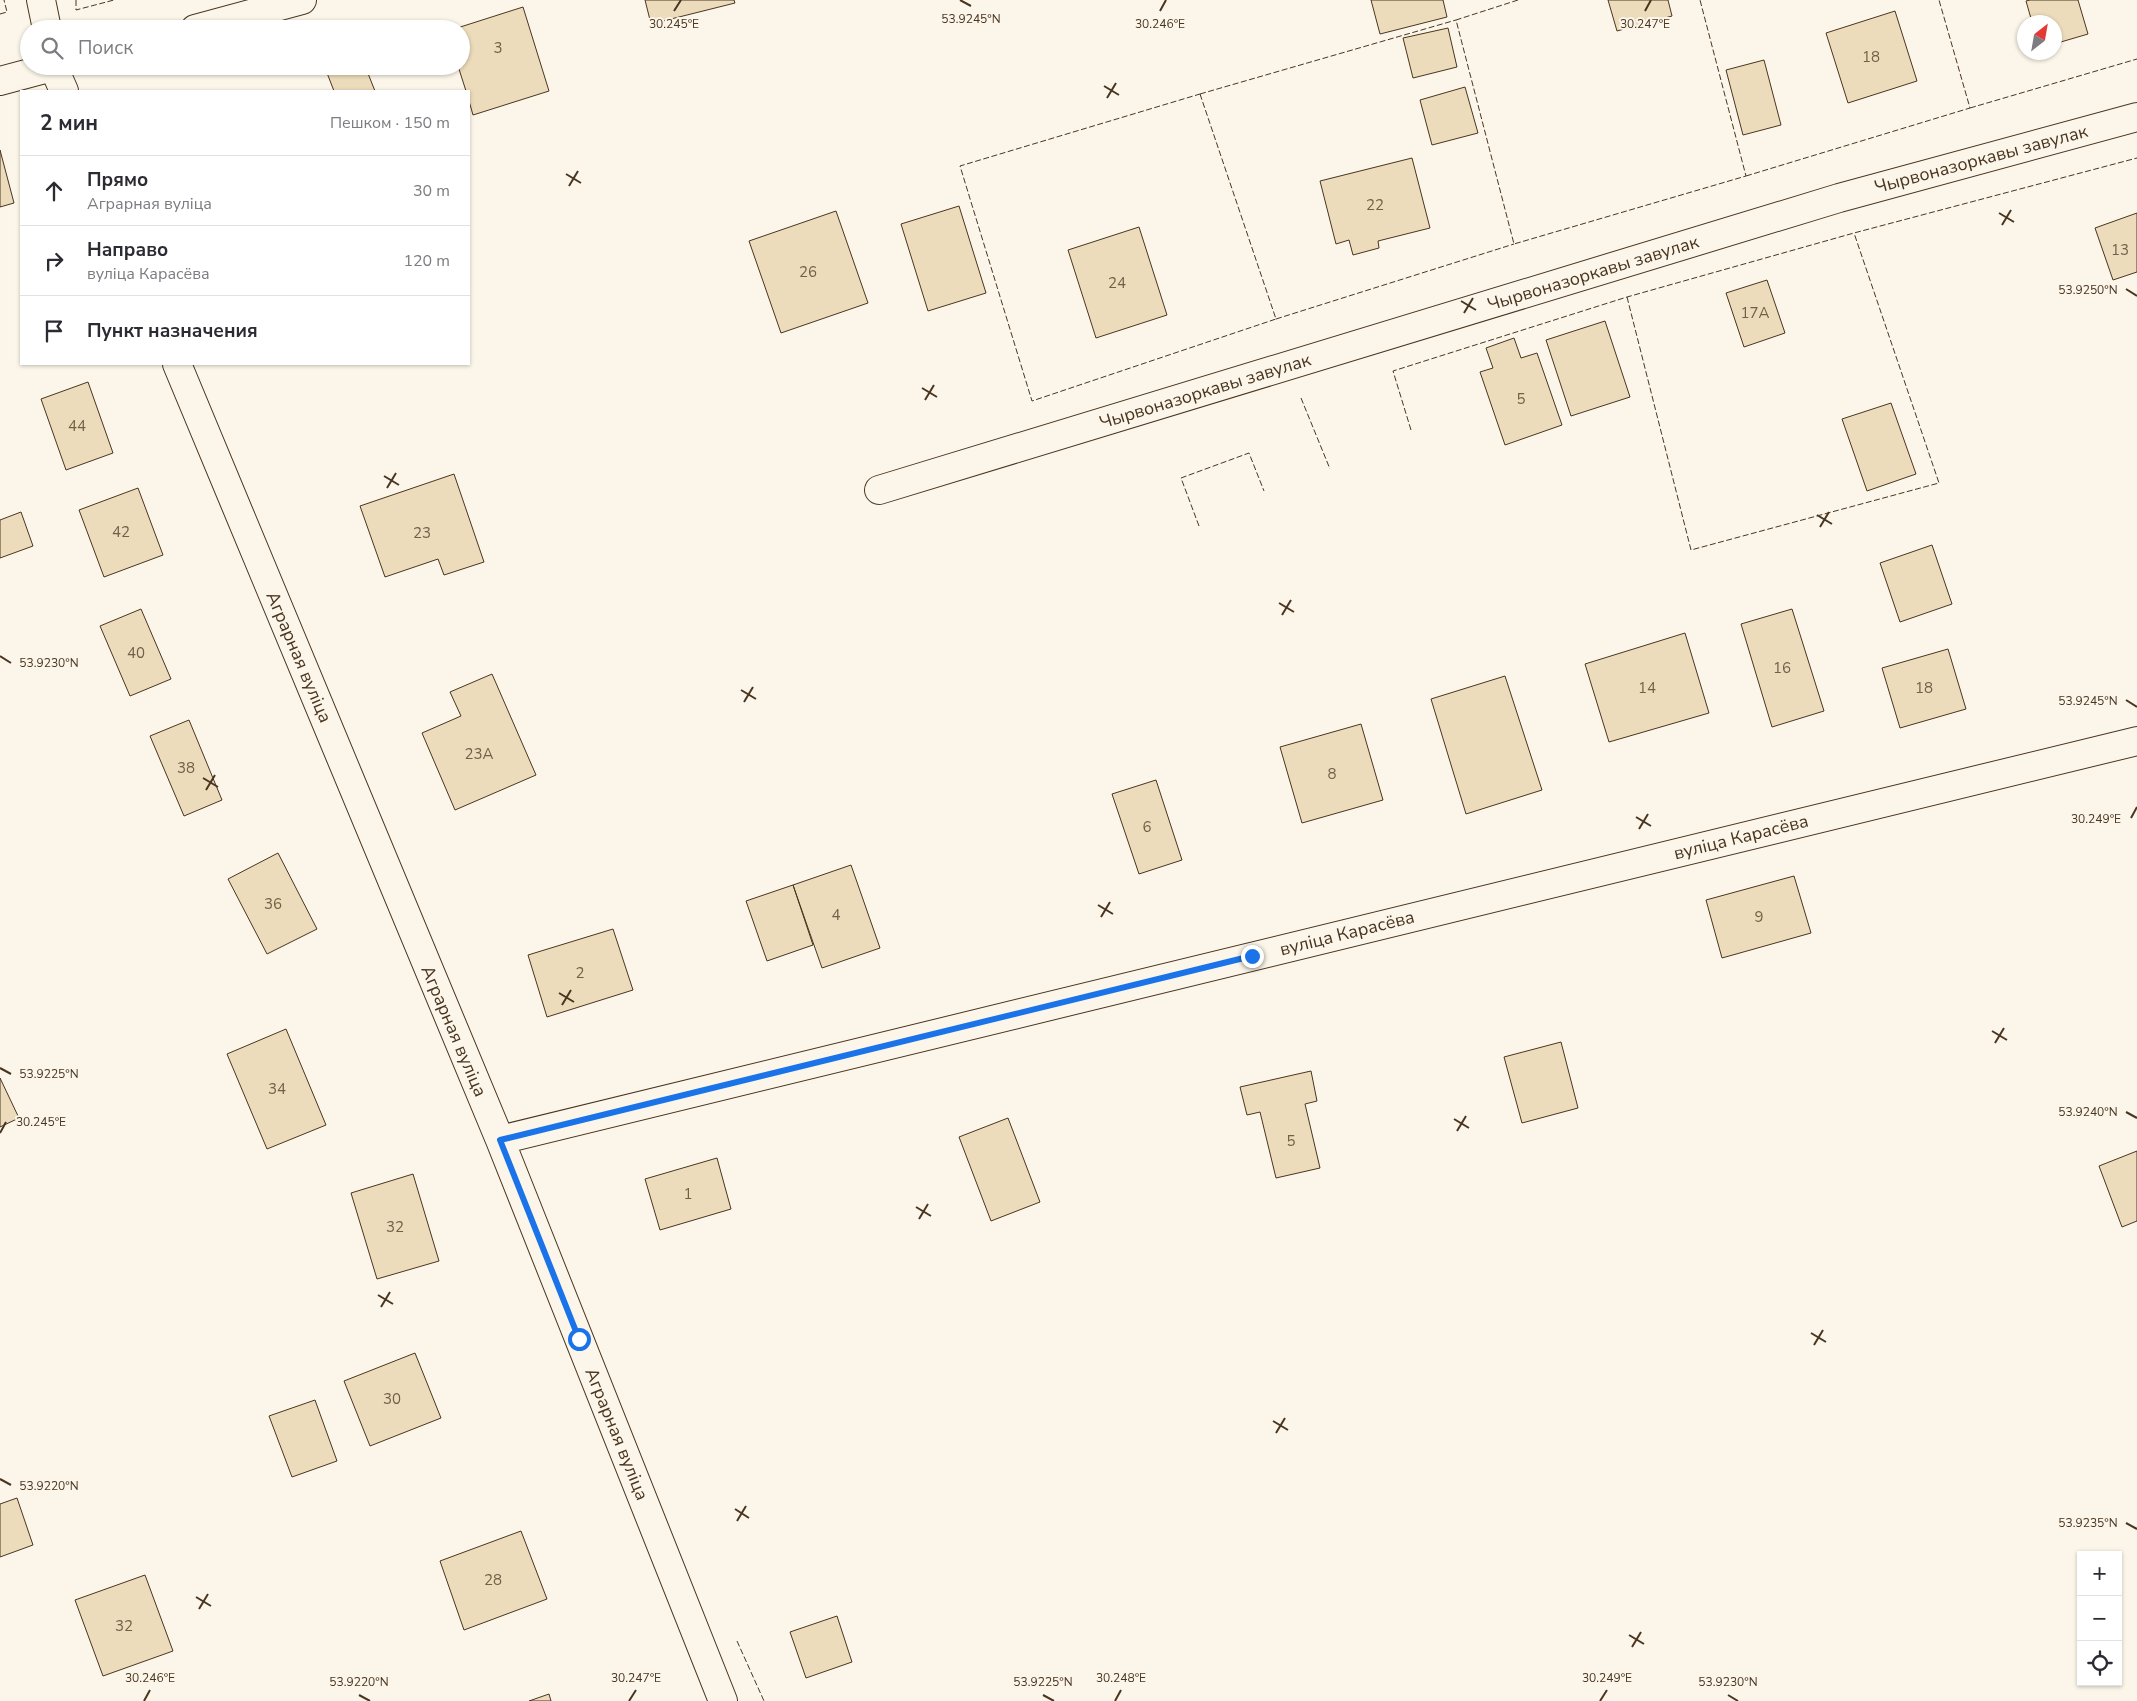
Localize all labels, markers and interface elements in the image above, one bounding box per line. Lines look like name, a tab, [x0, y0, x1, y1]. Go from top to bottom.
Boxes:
text: 53.9245°N	[941, 11, 1001, 27]
north arrow	[2017, 15, 2062, 60]
text: 30.245°E	[649, 16, 699, 32]
text: 30.246°E	[1135, 16, 1185, 32]
text: 30.247°E	[1620, 16, 1670, 32]
search box	[20, 20, 470, 75]
icon: search	[38, 34, 66, 62]
text: Поиск	[78, 35, 133, 61]
house number: 3	[493, 38, 503, 58]
house number: 18	[1862, 47, 1880, 67]
text: 2 мин	[40, 109, 98, 137]
text: Пешком · 150 m	[330, 112, 450, 134]
street label: Чырвоназоркавы завулак	[1872, 119, 2091, 199]
text: Прямо	[87, 167, 148, 193]
icon: ahead	[40, 177, 68, 205]
text: 30 m	[413, 180, 450, 202]
text: Аграрная вуліца	[87, 193, 212, 215]
house number: 22	[1366, 195, 1384, 215]
street label: Чырвоназоркавы завулак	[1484, 229, 1702, 317]
text: Направо	[87, 237, 168, 263]
house number: 13	[2111, 240, 2129, 260]
icon: right	[40, 247, 68, 275]
text: 120 m	[403, 250, 450, 272]
house number: 26	[799, 262, 817, 282]
text: вуліца Карасёва	[87, 263, 210, 285]
house number: 24	[1108, 273, 1126, 293]
text: 53.9250°N	[2058, 282, 2118, 298]
house number: 17А	[1741, 303, 1770, 323]
icon: arrive	[40, 317, 68, 345]
text: Пункт назначения	[87, 318, 258, 344]
street label: Чырвоназоркавы завулак	[1096, 347, 1314, 435]
house number: 5	[1516, 389, 1526, 409]
house number: 44	[68, 416, 86, 436]
house number: 42	[112, 522, 130, 542]
house number: 23	[413, 523, 431, 543]
street label: Аграрная вуліца	[261, 588, 337, 726]
house number: 40	[127, 643, 145, 663]
text: 53.9230°N	[19, 655, 79, 671]
house number: 16	[1773, 658, 1791, 678]
house number: 14	[1638, 678, 1656, 698]
house number: 18	[1915, 678, 1933, 698]
text: 53.9245°N	[2058, 693, 2118, 709]
house number: 23А	[465, 744, 494, 764]
house number: 38	[177, 758, 195, 778]
house number: 8	[1327, 764, 1337, 784]
street label: вуліца Карасёва	[1671, 809, 1811, 865]
text: 30.249°E	[2071, 811, 2121, 827]
house number: 6	[1142, 817, 1152, 837]
house number: 36	[264, 894, 282, 914]
house number: 4	[831, 905, 841, 925]
street label: вуліца Карасёва	[1277, 905, 1417, 961]
house number: 9	[1754, 907, 1764, 927]
route end	[1241, 945, 1264, 968]
street label: Аграрная вуліца	[416, 962, 492, 1100]
house number: 2	[575, 963, 585, 983]
text: 53.9225°N	[19, 1066, 79, 1082]
house number: 34	[268, 1079, 286, 1099]
text: 53.9240°N	[2058, 1104, 2118, 1120]
text: 30.245°E	[16, 1114, 66, 1130]
house number: 5	[1286, 1131, 1296, 1151]
house number: 1	[683, 1184, 693, 1204]
house number: 32	[386, 1217, 404, 1237]
route start	[568, 1328, 591, 1351]
street label: Аграрная вуліца	[580, 1364, 654, 1504]
house number: 30	[383, 1389, 401, 1409]
text: 53.9220°N	[19, 1478, 79, 1494]
text: 53.9235°N	[2058, 1515, 2118, 1531]
map controls	[2077, 1551, 2122, 1686]
button: +	[2077, 1551, 2122, 1596]
house number: 28	[484, 1570, 502, 1590]
button: −	[2077, 1596, 2122, 1641]
house number: 32	[115, 1616, 133, 1636]
button: locate	[2077, 1641, 2122, 1686]
text: 30.246°E	[125, 1670, 175, 1686]
text: 30.247°E	[611, 1670, 661, 1686]
text: 30.248°E	[1096, 1670, 1146, 1686]
text: 30.249°E	[1582, 1670, 1632, 1686]
text: 53.9220°N	[329, 1674, 389, 1690]
text: 53.9225°N	[1013, 1674, 1073, 1690]
text: 53.9230°N	[1698, 1674, 1758, 1690]

